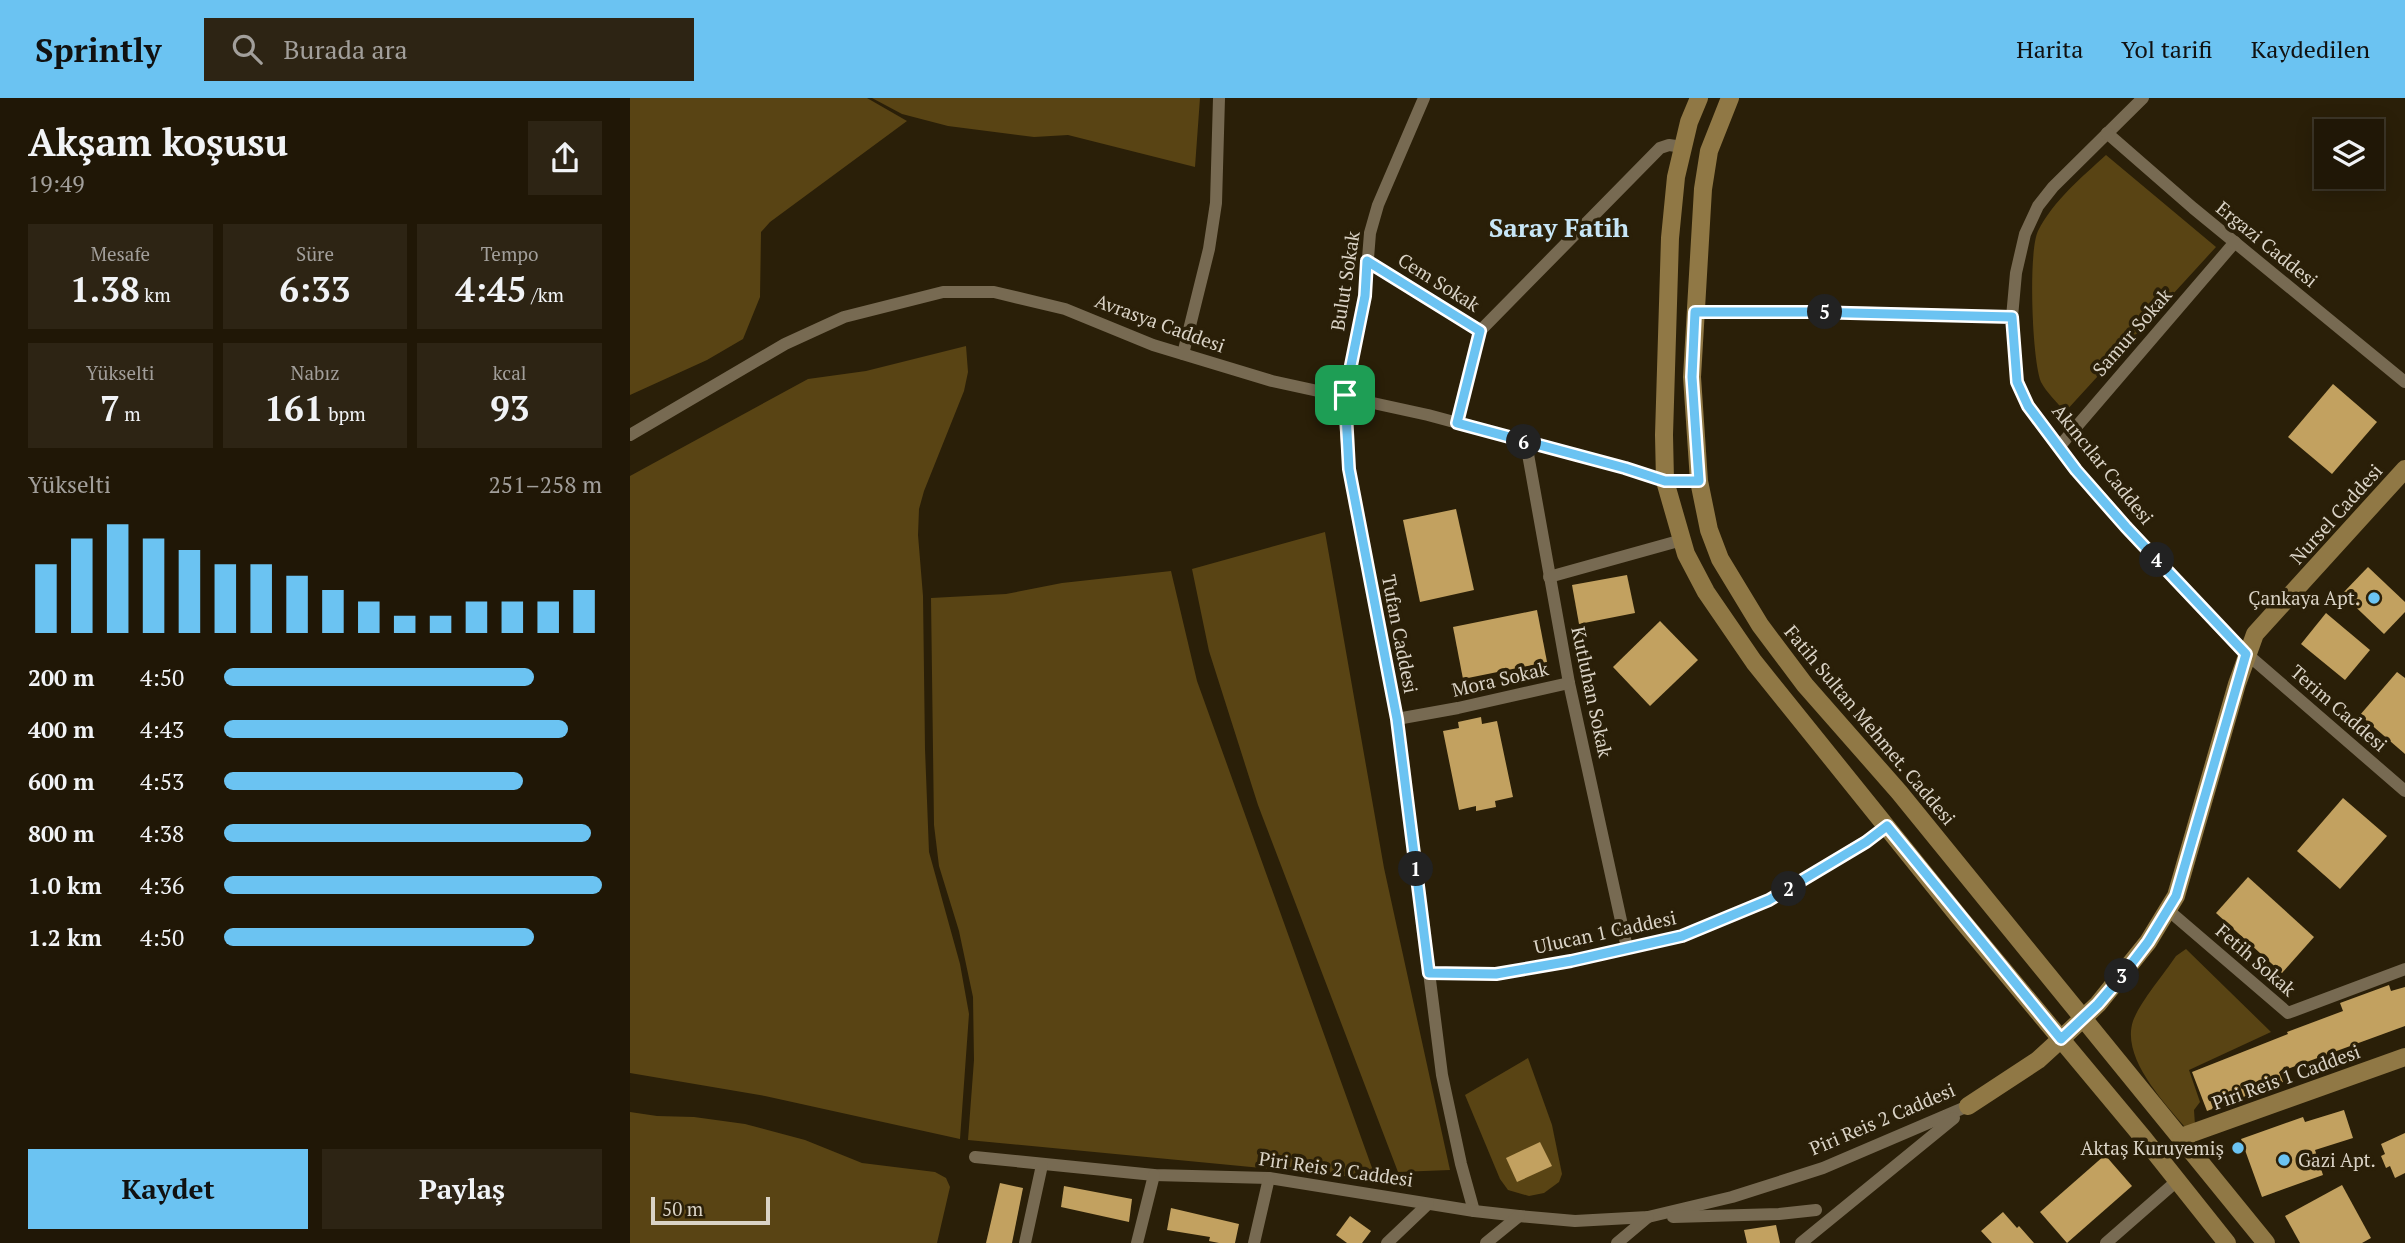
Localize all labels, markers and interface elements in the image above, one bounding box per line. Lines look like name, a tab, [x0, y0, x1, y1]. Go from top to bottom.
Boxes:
search box	[204, 18, 694, 81]
text: Sprintly	[35, 28, 162, 71]
icon: search	[228, 30, 266, 68]
text: Burada ara	[284, 32, 408, 66]
text: Harita	[2016, 33, 2083, 65]
text: Yol tarifi	[2121, 33, 2213, 65]
text: Kaydedilen	[2251, 33, 2370, 65]
text: Akşam koşusu	[28, 117, 288, 167]
map controls	[2314, 119, 2384, 189]
button: layers	[2314, 119, 2384, 189]
button: share	[528, 121, 602, 195]
text: 19:49	[28, 168, 85, 199]
street label: Ergazi Caddesi	[2211, 195, 2323, 292]
district label: Saray Fatih	[1489, 210, 1630, 244]
street label: Bulut Sokak	[1324, 229, 1365, 333]
text: Mesafe	[91, 241, 150, 266]
text: Süre	[296, 241, 334, 266]
text: Tempo	[481, 241, 539, 266]
street label: Cem Sokak	[1394, 247, 1485, 317]
text: 1.38	[70, 266, 140, 312]
text: 6:33	[279, 266, 351, 312]
text: 4:45	[455, 266, 527, 312]
text: km	[140, 282, 171, 307]
text: /km	[527, 282, 564, 307]
street label: Samur Sokak	[2086, 282, 2177, 381]
street label: Avrasya Caddesi	[1092, 287, 1229, 358]
pin: 5	[1808, 294, 1842, 330]
text: 5	[1819, 299, 1830, 324]
text: Yükselti	[86, 360, 155, 385]
text: Nabız	[291, 360, 339, 385]
text: kcal	[493, 360, 527, 385]
pin	[1315, 365, 1375, 425]
icon: arrive	[1326, 376, 1364, 414]
text: 7	[100, 385, 120, 431]
text: 161	[264, 385, 324, 431]
text: 93	[490, 385, 529, 431]
street label: Akıncılar Caddesi	[2047, 398, 2160, 529]
text: m	[120, 401, 141, 426]
text: bpm	[324, 401, 366, 426]
pin: 6	[1506, 424, 1542, 460]
text: 6	[1518, 429, 1529, 454]
street label: Nursel Caddesi	[2284, 458, 2387, 569]
text: Yükselti	[28, 469, 111, 500]
text: 251–258 m	[489, 469, 602, 500]
pin: 4	[2140, 542, 2174, 578]
text: 4	[2151, 547, 2162, 572]
street label: Tufan Caddesi	[1377, 572, 1424, 695]
place label: Çankaya Apt.	[2248, 585, 2360, 610]
marker: Çankaya Apt.	[2366, 590, 2382, 606]
street label: Fatih Sultan Mehmet. Caddesi	[1779, 620, 1961, 830]
street label: Kutluhan Sokak	[1566, 624, 1619, 760]
street label: Mora Sokak	[1449, 655, 1551, 702]
street label: Terim Caddesi	[2286, 659, 2393, 757]
text: 200 m	[28, 662, 94, 693]
text: 4:50	[140, 662, 184, 693]
text: 400 m	[28, 714, 94, 745]
text: 4:43	[140, 714, 184, 745]
text: 600 m	[28, 766, 94, 797]
text: 4:53	[140, 766, 184, 797]
text: 800 m	[28, 818, 94, 849]
text: 4:38	[140, 818, 184, 849]
pin: 1	[1398, 852, 1434, 886]
text: 1	[1410, 856, 1421, 881]
text: 1.0 km	[28, 870, 102, 901]
text: 4:36	[140, 870, 184, 901]
pin: 2	[1772, 872, 1806, 906]
text: 2	[1783, 876, 1794, 901]
street label: Ulucan 1 Caddesi	[1531, 904, 1678, 959]
street label: Fetih Sokak	[2211, 918, 2302, 1001]
text: 1.2 km	[28, 922, 102, 953]
text: 4:50	[140, 922, 184, 953]
pin: 3	[2104, 958, 2140, 994]
text: 3	[2116, 963, 2127, 988]
street label: Piri Reis 1 Caddesi	[2208, 1038, 2363, 1115]
street label: Piri Reis 2 Caddesi	[1805, 1077, 1958, 1160]
place label: Aktaş Kuruyemiş	[2080, 1135, 2224, 1160]
marker: Aktaş Kuruyemiş	[2230, 1140, 2246, 1156]
street label: Piri Reis 2 Caddesi	[1257, 1145, 1415, 1192]
place label: Gazi Apt.	[2298, 1147, 2376, 1172]
button: Kaydet	[28, 1149, 308, 1229]
button: Paylaş	[322, 1149, 602, 1229]
marker: Gazi Apt.	[2276, 1152, 2292, 1168]
scale bar	[651, 1194, 770, 1226]
text: 50 m	[662, 1196, 703, 1221]

